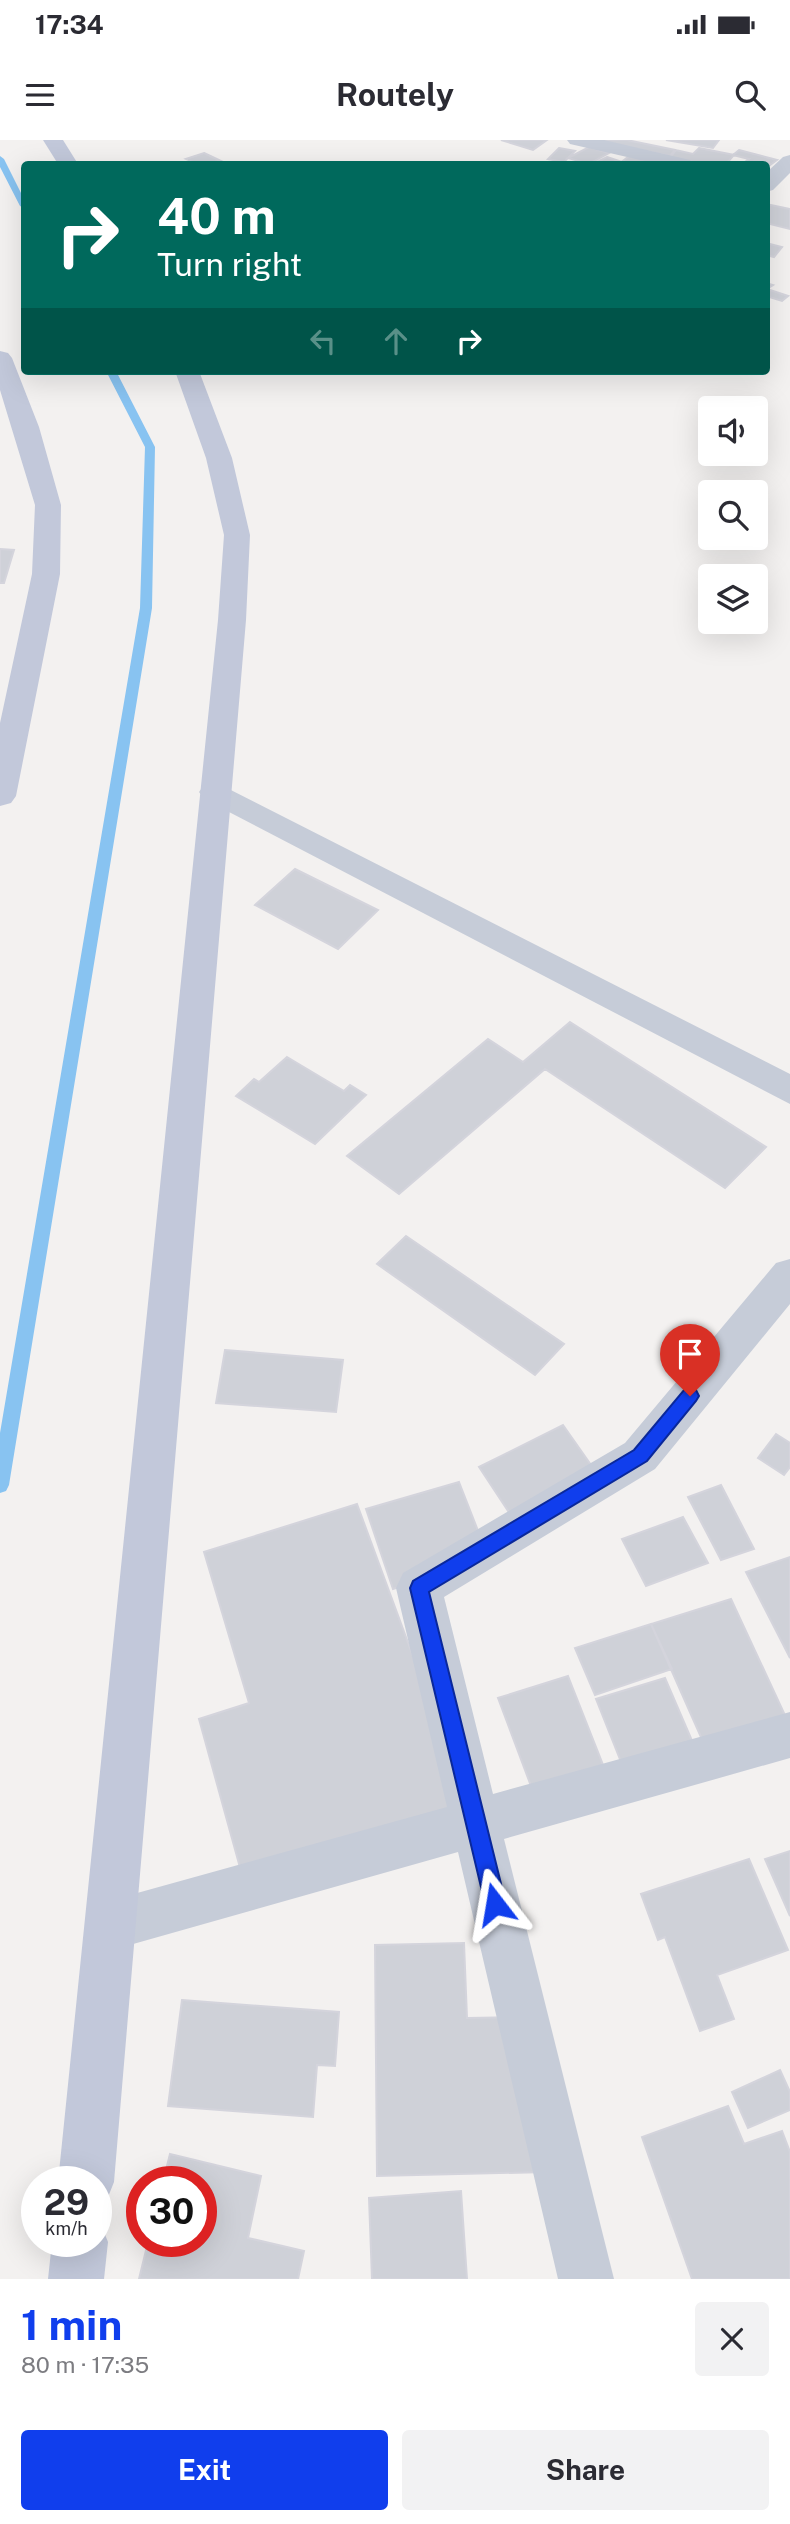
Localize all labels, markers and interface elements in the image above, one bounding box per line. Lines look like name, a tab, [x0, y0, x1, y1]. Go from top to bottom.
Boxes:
text: 17:34	[35, 9, 104, 40]
icon: menu	[21, 76, 59, 114]
text: Routely	[336, 76, 454, 113]
icon: search	[731, 76, 769, 114]
text: 40 m	[157, 187, 276, 245]
icon: right	[42, 189, 133, 280]
text: Turn right	[157, 246, 302, 283]
icon: left	[304, 322, 342, 360]
icon: ahead	[377, 322, 415, 360]
icon: right	[450, 322, 488, 360]
map controls	[698, 396, 768, 634]
button: sound	[698, 396, 768, 466]
button: search	[698, 480, 768, 550]
button: layers	[698, 564, 768, 634]
pin	[660, 1324, 720, 1396]
icon: arrive	[671, 1335, 709, 1373]
position arrow	[458, 1867, 532, 1941]
speed limit sign: 30	[126, 2166, 217, 2257]
text: 29	[44, 2182, 89, 2223]
text: km/h	[45, 2218, 88, 2239]
text: 1 min	[21, 2300, 122, 2349]
button: close	[695, 2302, 769, 2376]
text: 80 m · 17:35	[21, 2351, 149, 2378]
button: Exit	[21, 2430, 388, 2510]
button: Share	[402, 2430, 769, 2510]

